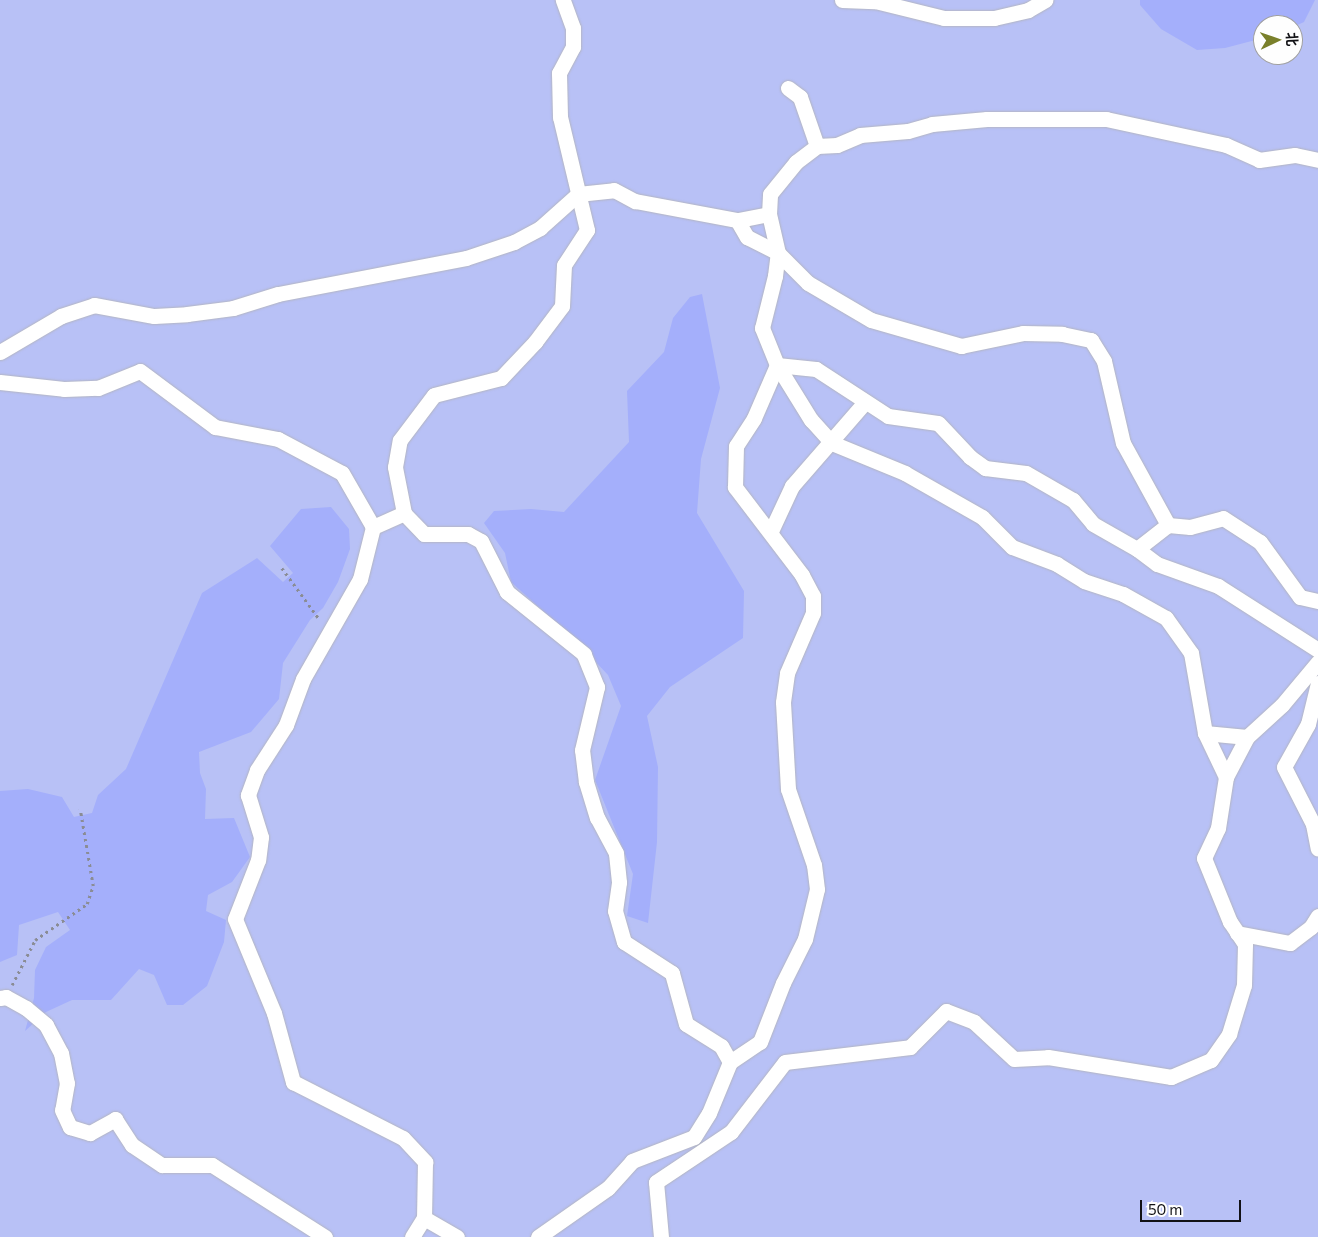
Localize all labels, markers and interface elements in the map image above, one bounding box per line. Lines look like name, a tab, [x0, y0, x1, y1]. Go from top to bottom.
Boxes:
north arrow	[1253, 15, 1303, 65]
text: 北	[1284, 32, 1301, 47]
scale bar	[1143, 1190, 1244, 1222]
text: 50 m	[1148, 1200, 1182, 1218]

